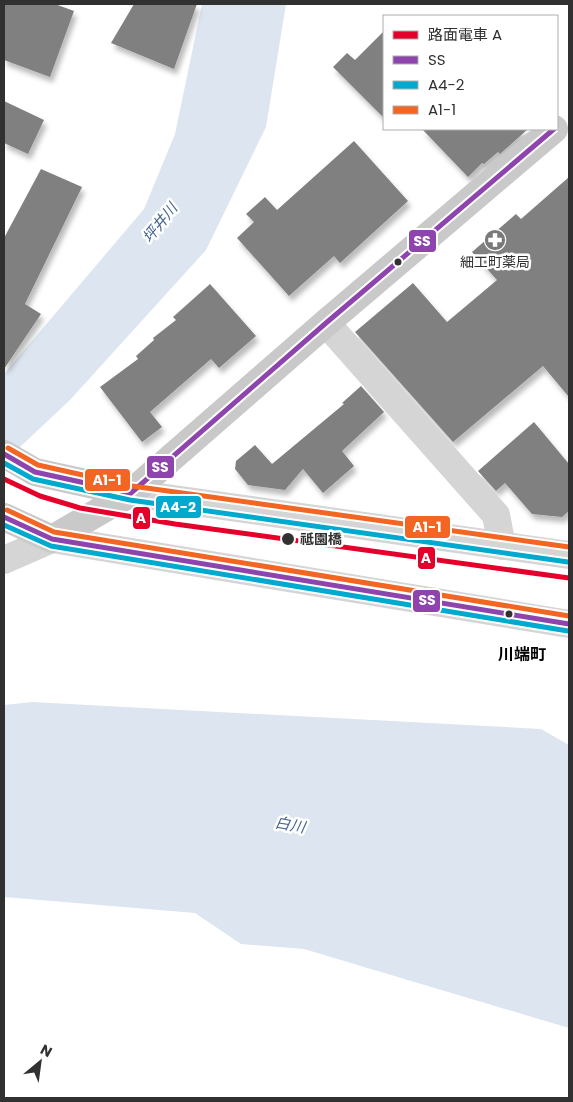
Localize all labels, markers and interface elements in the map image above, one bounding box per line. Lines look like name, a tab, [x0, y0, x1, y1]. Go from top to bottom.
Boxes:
legend	[383, 15, 558, 130]
text: 路面電車 A	[428, 24, 502, 45]
text: SS	[428, 49, 446, 70]
text: A4-2	[428, 74, 464, 95]
text: A1-1	[428, 99, 456, 120]
water label: 坪井川	[137, 197, 183, 247]
pharmacy icon: 細工町薬局	[483, 228, 507, 252]
line badge: SS	[408, 229, 437, 253]
text: SS	[413, 231, 431, 251]
place label: 細工町薬局	[460, 252, 530, 272]
unlabelled marker	[393, 257, 403, 267]
line badge: SS	[146, 455, 175, 479]
text: SS	[151, 457, 169, 477]
line badge: A1-1	[84, 468, 131, 492]
text: A1-1	[93, 470, 121, 490]
line badge: A4-2	[155, 495, 202, 519]
text: A4-2	[160, 497, 196, 517]
line badge: A	[132, 506, 151, 530]
text: A	[136, 508, 147, 528]
line badge: A1-1	[404, 515, 451, 539]
text: A1-1	[413, 517, 441, 537]
place label: 祗園橋	[300, 529, 342, 549]
marker: 祗園橋	[280, 531, 296, 547]
line badge: A	[417, 546, 436, 570]
text: A	[421, 548, 432, 568]
line badge: SS	[412, 589, 441, 613]
text: SS	[418, 590, 436, 610]
unlabelled marker	[504, 609, 514, 619]
district label: 川端町	[498, 643, 546, 666]
water label: 白川	[273, 812, 309, 838]
north arrow	[15, 1037, 65, 1087]
text: N	[37, 1039, 56, 1062]

